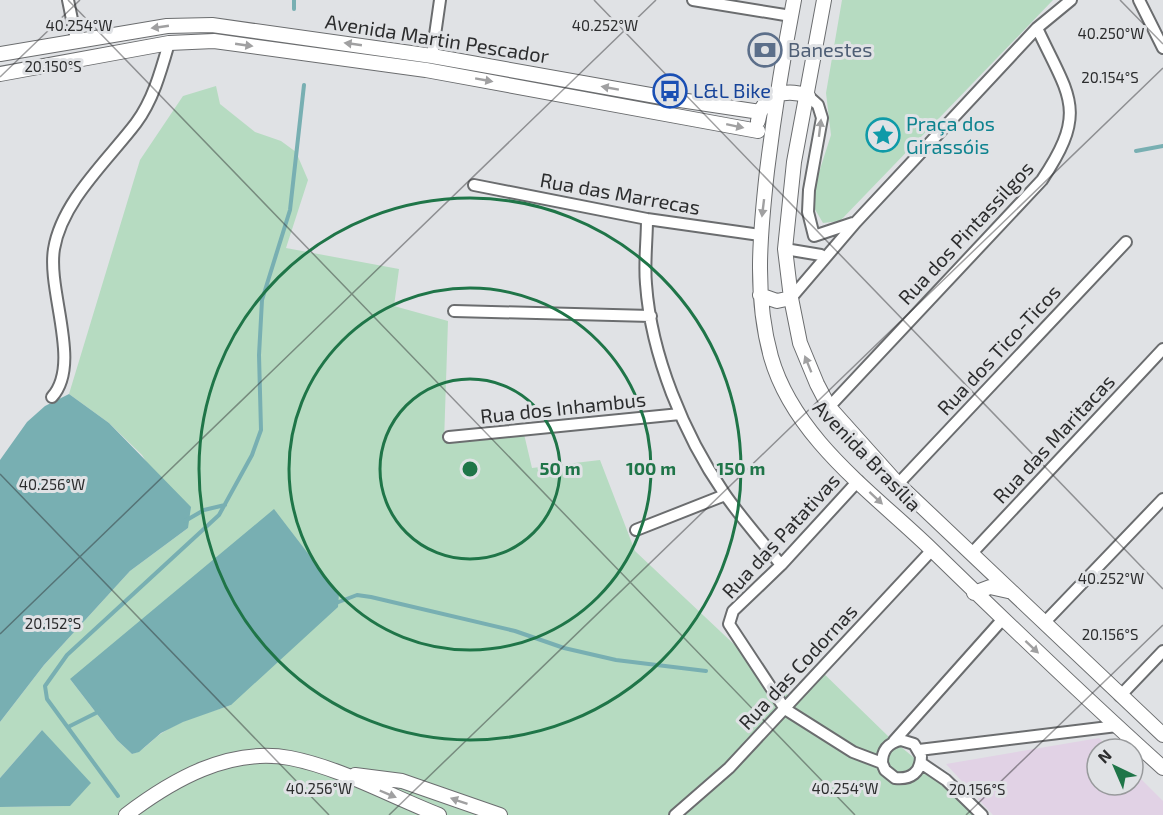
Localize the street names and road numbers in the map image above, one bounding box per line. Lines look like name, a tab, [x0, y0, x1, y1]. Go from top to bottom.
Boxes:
street label: Avenida Martin Pescador	[324, 8, 551, 68]
street label: Rua dos Pintassilgos	[893, 156, 1038, 309]
street label: Rua das Marrecas	[538, 167, 702, 219]
street label: Rua dos Tico-Ticos	[932, 279, 1065, 419]
street label: Rua das Maritacas	[987, 369, 1119, 508]
street label: Rua dos Inhambus	[479, 386, 647, 428]
street label: Avenida Brasília	[809, 395, 927, 516]
street label: Rua das Patativas	[716, 468, 844, 603]
street label: Rua das Codornas	[733, 599, 861, 734]

